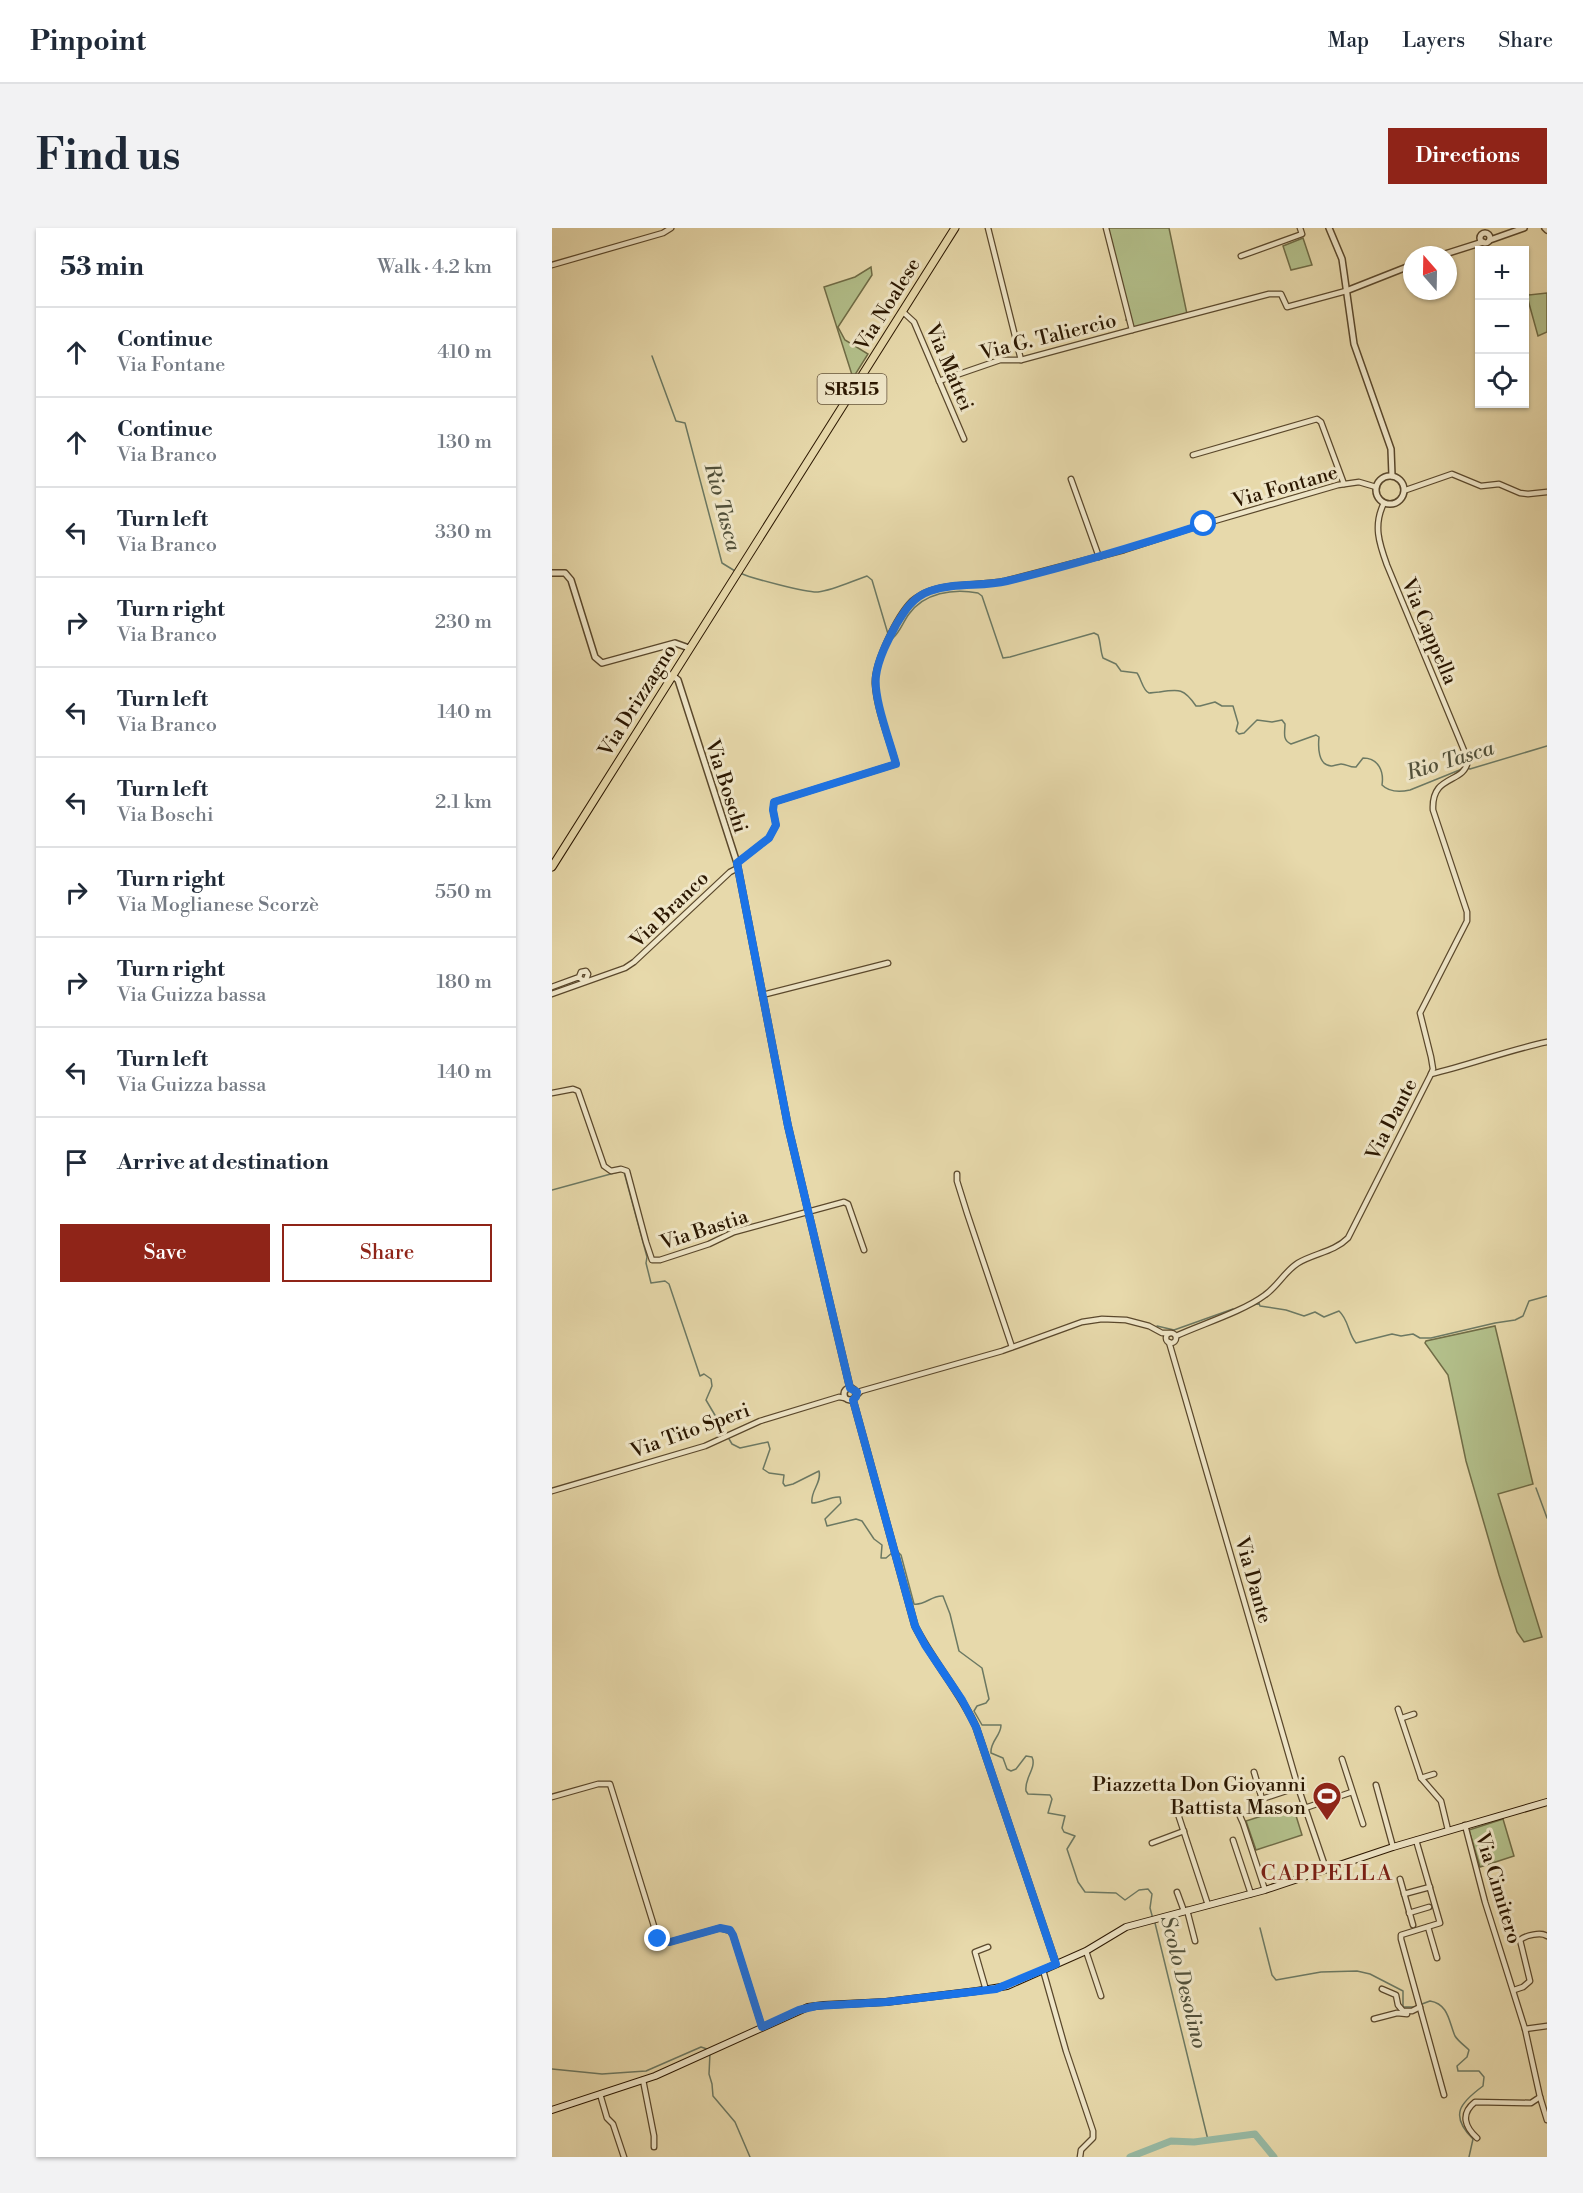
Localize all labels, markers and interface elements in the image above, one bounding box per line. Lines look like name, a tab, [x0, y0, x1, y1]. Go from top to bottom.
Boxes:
text: Pinpoint	[30, 24, 146, 59]
text: Map	[1328, 28, 1369, 54]
text: Layers	[1402, 28, 1465, 54]
text: Share	[1498, 28, 1553, 54]
button: Directions	[1388, 128, 1547, 184]
text: Find us	[36, 130, 180, 183]
north arrow	[1403, 246, 1457, 300]
map controls	[1475, 246, 1529, 408]
button: +	[1475, 246, 1529, 300]
text: 53 min	[60, 251, 144, 283]
street label: Via Noalese	[849, 254, 927, 357]
text: Walk · 4.2 km	[377, 255, 492, 280]
button: −	[1475, 300, 1529, 354]
street label: Via G. Taliercio	[977, 308, 1119, 367]
street label: Via Mattei	[919, 319, 978, 415]
text: Continue	[117, 326, 213, 353]
icon: ahead	[60, 336, 93, 369]
text: 410 m	[437, 340, 492, 365]
text: Via Fontane	[117, 353, 225, 378]
button: locate	[1475, 354, 1529, 408]
road number: SR515	[818, 374, 886, 404]
text: Continue	[117, 416, 213, 443]
icon: ahead	[60, 426, 93, 459]
text: 130 m	[437, 430, 492, 455]
text: Via Branco	[117, 443, 217, 468]
water label: Rio Tasca	[698, 460, 746, 554]
street label: Via Fontane	[1229, 460, 1341, 515]
text: Turn left	[117, 506, 208, 533]
route start	[1190, 510, 1216, 536]
icon: left	[60, 516, 93, 549]
text: 330 m	[435, 520, 492, 545]
text: Via Branco	[117, 533, 217, 558]
street label: Via Cappella	[1395, 574, 1463, 689]
text: Turn right	[117, 596, 225, 623]
icon: right	[60, 606, 93, 639]
text: 230 m	[435, 610, 492, 635]
text: Via Branco	[117, 623, 217, 648]
street label: Via Drizzagno	[593, 640, 683, 763]
text: Turn left	[117, 686, 208, 713]
icon: left	[60, 696, 93, 729]
text: 140 m	[437, 700, 492, 725]
text: Via Branco	[117, 713, 217, 738]
water label: Rio Tasca	[1403, 735, 1497, 787]
street label: Via Boschi	[698, 736, 752, 837]
text: Turn left	[117, 776, 208, 803]
icon: left	[60, 786, 93, 819]
text: 2.1 km	[435, 790, 492, 815]
text: Via Boschi	[117, 803, 214, 828]
text: Turn right	[117, 866, 225, 893]
street label: Via Branco	[625, 866, 715, 954]
icon: right	[60, 876, 93, 909]
text: 550 m	[435, 880, 492, 905]
text: Via Moglianese Scorzè	[117, 893, 319, 918]
text: Turn right	[117, 956, 225, 983]
icon: right	[60, 966, 93, 999]
text: 180 m	[437, 970, 492, 995]
text: Via Guizza bassa	[117, 983, 266, 1008]
text: Turn left	[117, 1046, 208, 1073]
icon: left	[60, 1056, 93, 1089]
text: 140 m	[437, 1060, 492, 1085]
text: Via Guizza bassa	[117, 1073, 266, 1098]
street label: Via Dante	[1361, 1075, 1424, 1166]
icon: arrive	[60, 1146, 93, 1179]
text: Arrive at destination	[117, 1149, 329, 1176]
street label: Via Bastia	[656, 1204, 752, 1257]
button: Save	[60, 1224, 270, 1282]
button: Share	[282, 1224, 492, 1282]
street label: Via Tito Speri	[626, 1398, 754, 1465]
street label: Via Dante	[1228, 1533, 1277, 1626]
place label: Piazzetta Don Giovanni Battista Mason	[1092, 1773, 1306, 1821]
sports icon: Piazzetta Don Giovanni Battista Mason	[1311, 1780, 1343, 1822]
street label: Via Cimitero	[1469, 1829, 1526, 1947]
district label: CAPPELLA	[1260, 1860, 1394, 1887]
water label: Scolo Desolino	[1154, 1913, 1212, 2051]
route end	[644, 1925, 670, 1951]

